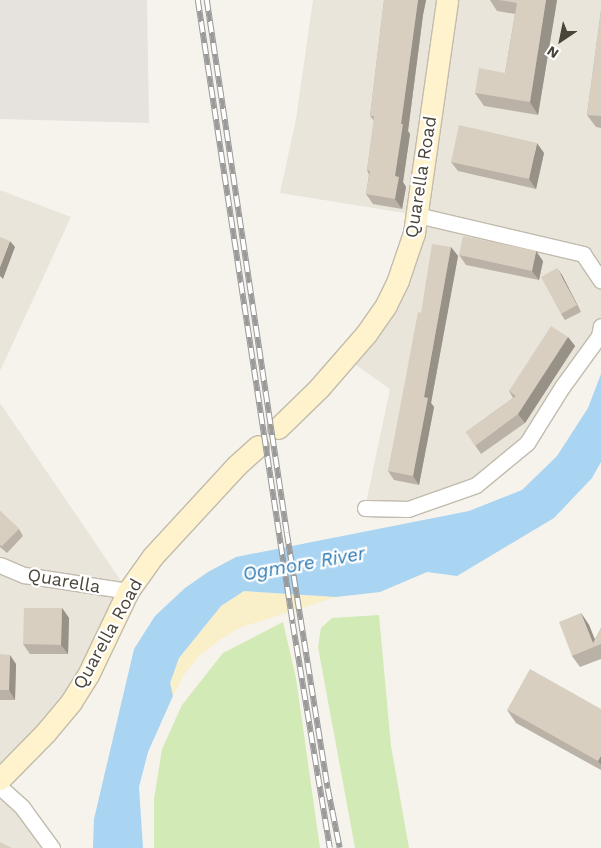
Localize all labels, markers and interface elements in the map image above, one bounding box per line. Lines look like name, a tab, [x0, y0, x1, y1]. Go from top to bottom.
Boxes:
north arrow	[536, 15, 586, 65]
text: N	[544, 43, 561, 62]
street label: Quarella Road	[401, 114, 441, 240]
water label: Ogmore River	[241, 542, 367, 586]
street label: Quarella	[26, 564, 102, 598]
street label: Quarella Road	[69, 575, 147, 693]

